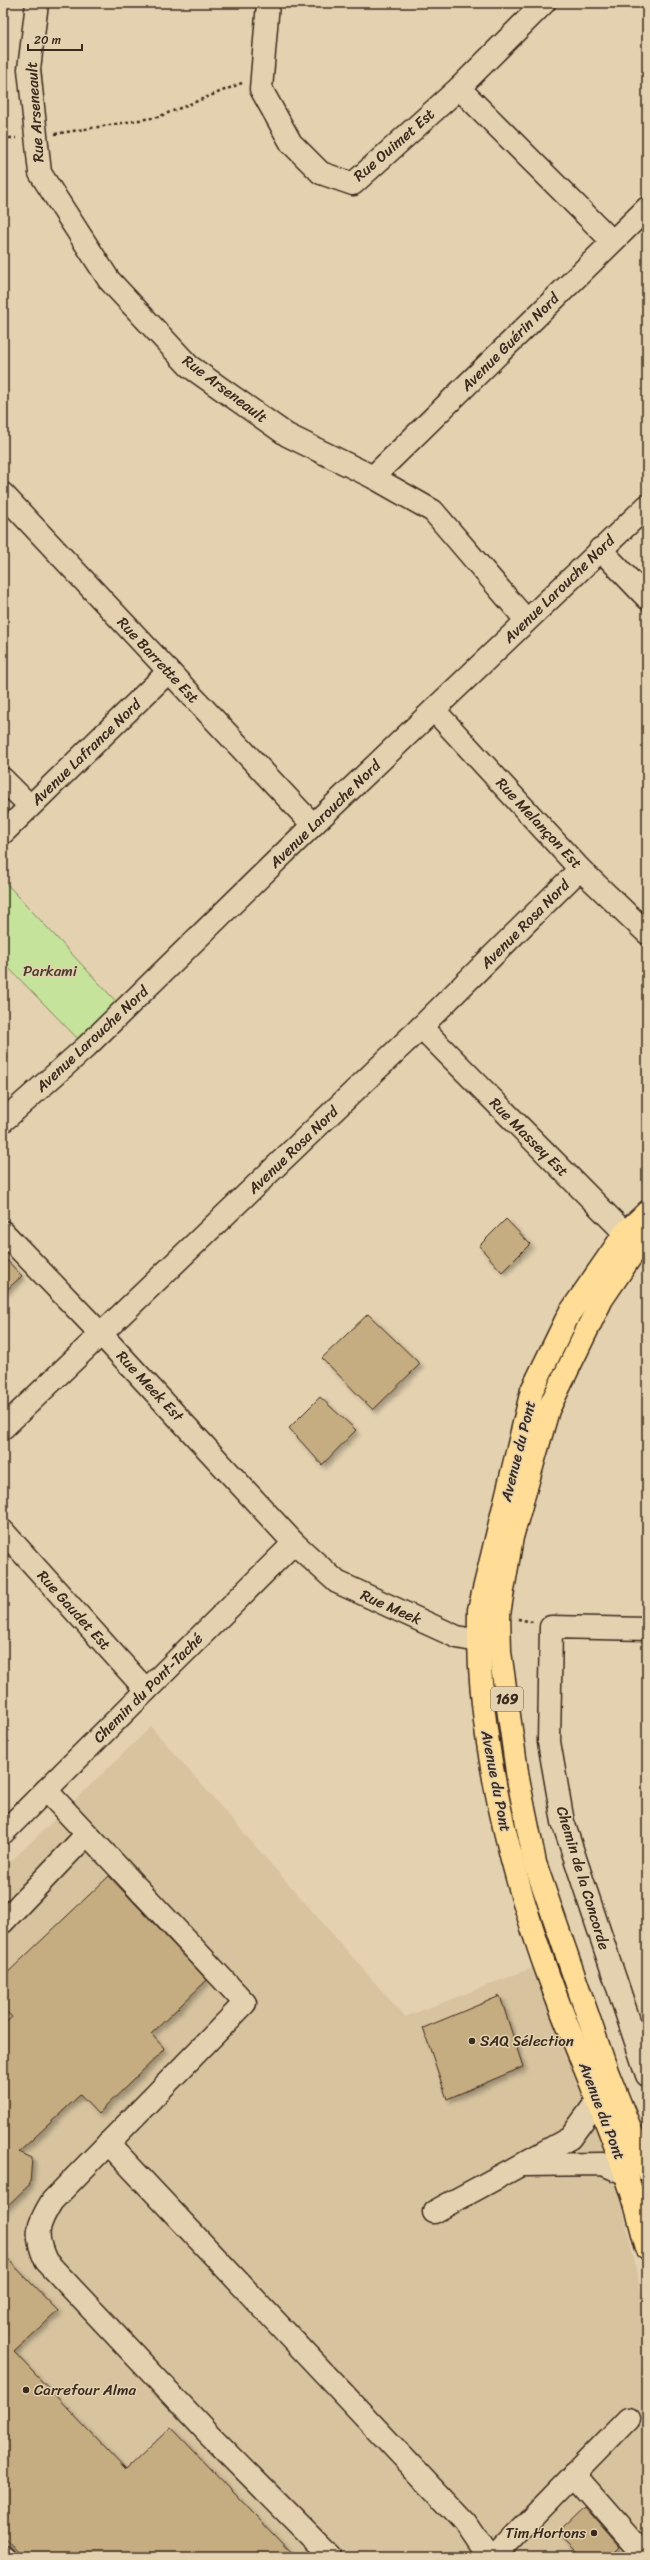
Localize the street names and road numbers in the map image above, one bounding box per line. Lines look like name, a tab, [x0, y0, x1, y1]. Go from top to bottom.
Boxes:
street label: Rue Arseneault	[18, 60, 51, 163]
street label: Rue Ouimet Est	[347, 102, 441, 188]
street label: Avenue Guérin Nord	[454, 286, 566, 398]
street label: Rue Arseneault	[177, 348, 274, 430]
street label: Avenue Larouche Nord	[496, 528, 622, 650]
street label: Rue Barrette Est	[111, 611, 206, 710]
street label: Avenue Lafrance Nord	[24, 691, 148, 812]
street label: Avenue Larouche Nord	[262, 753, 388, 875]
street label: Rue Melançon Est	[489, 771, 589, 875]
street label: Avenue Rosa Nord	[473, 872, 577, 976]
street label: Avenue Larouche Nord	[29, 979, 155, 1099]
street label: Rue Massey Est	[483, 1091, 575, 1183]
street label: Avenue Rosa Nord	[241, 1099, 345, 1201]
street label: Rue Meek Est	[110, 1344, 191, 1428]
street label: Avenue du Pont	[493, 1397, 543, 1505]
street label: Rue Gaudet Est	[31, 1564, 118, 1656]
street label: Rue Meek	[356, 1582, 427, 1632]
street label: Chemin du Pont-Taché	[87, 1626, 210, 1749]
road number: 169	[491, 1687, 523, 1711]
street label: Avenue du Pont	[473, 1727, 519, 1834]
street label: Chemin de la Concorde	[549, 1803, 617, 1953]
street label: Avenue du Pont	[571, 2057, 633, 2164]

